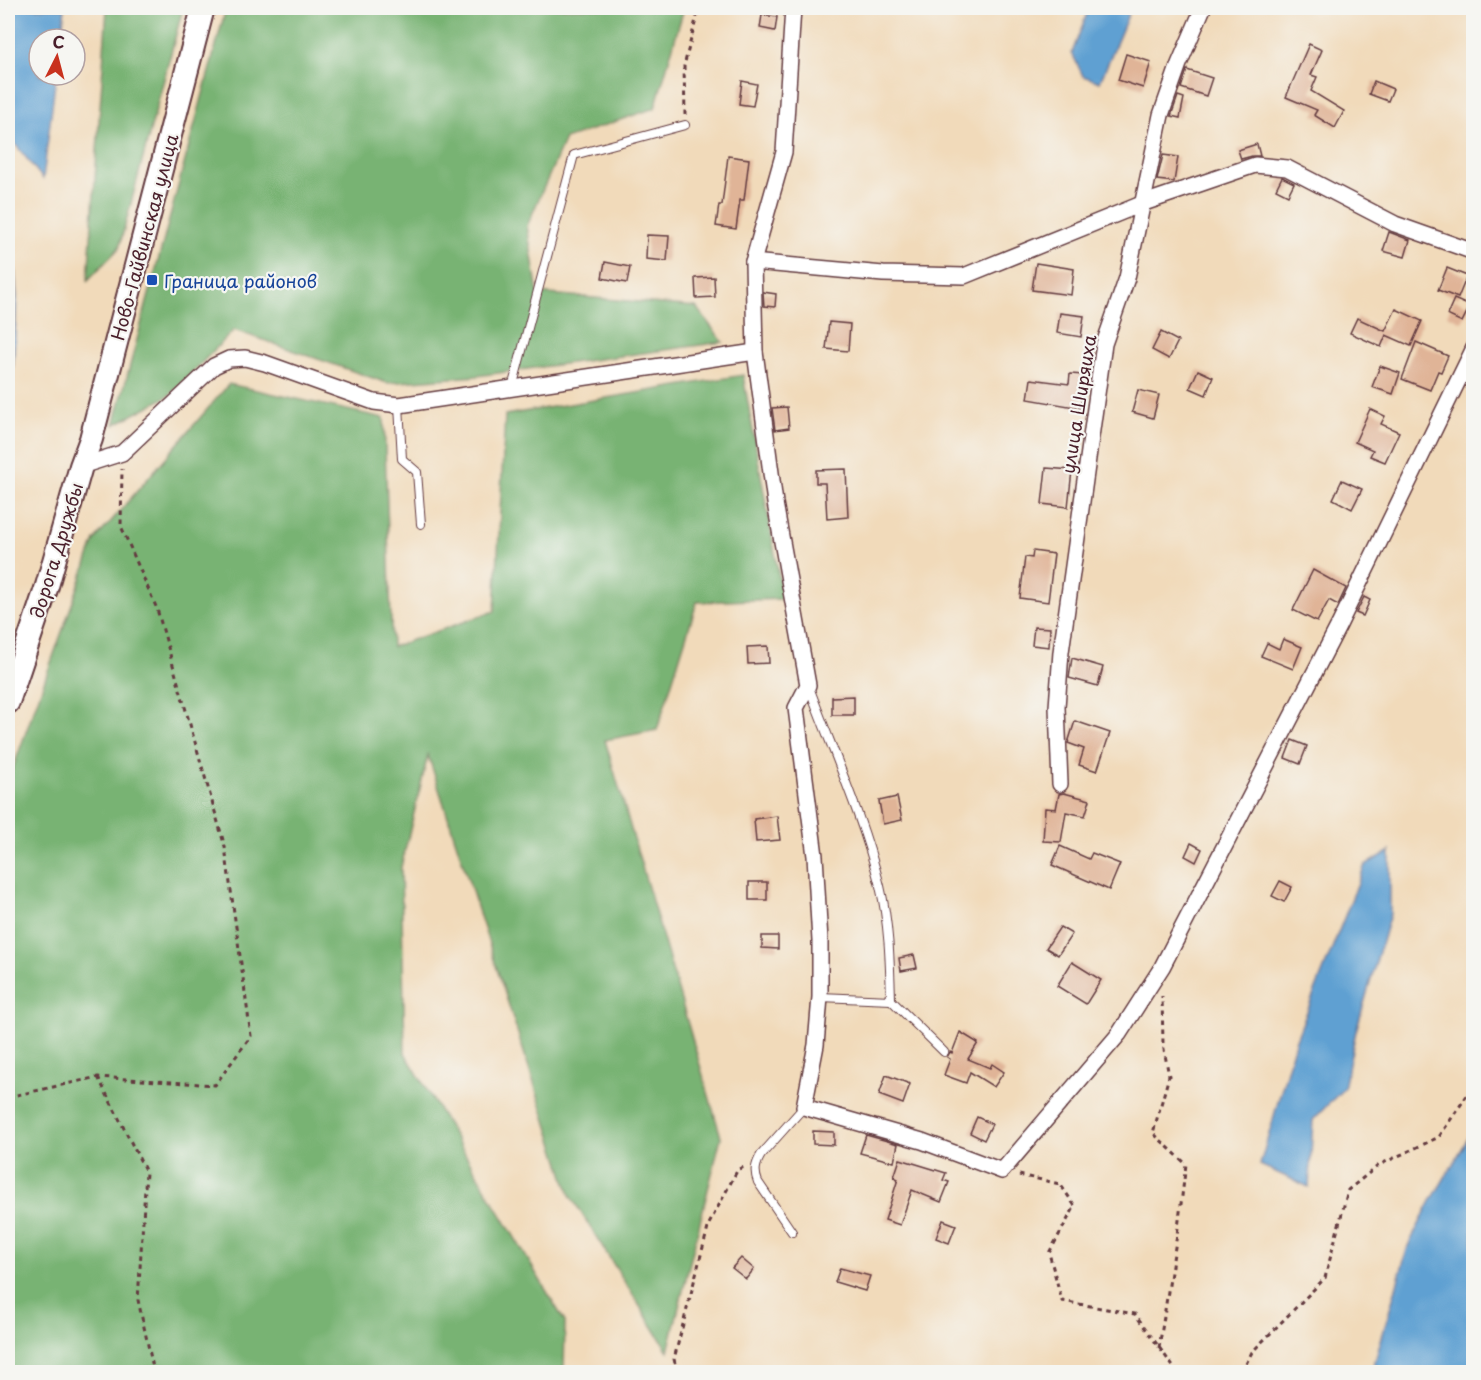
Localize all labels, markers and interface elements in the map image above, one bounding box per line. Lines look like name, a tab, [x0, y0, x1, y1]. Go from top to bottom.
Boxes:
north arrow	[27, 27, 87, 87]
text: С	[51, 29, 66, 54]
street label: Ново-Гайвинская улица	[103, 130, 185, 343]
place label: Граница районов	[164, 267, 317, 294]
marker: Граница районов	[145, 273, 159, 287]
street label: улица Ширяиха	[1054, 332, 1102, 476]
street label: дорога Дружбы	[23, 479, 89, 621]

